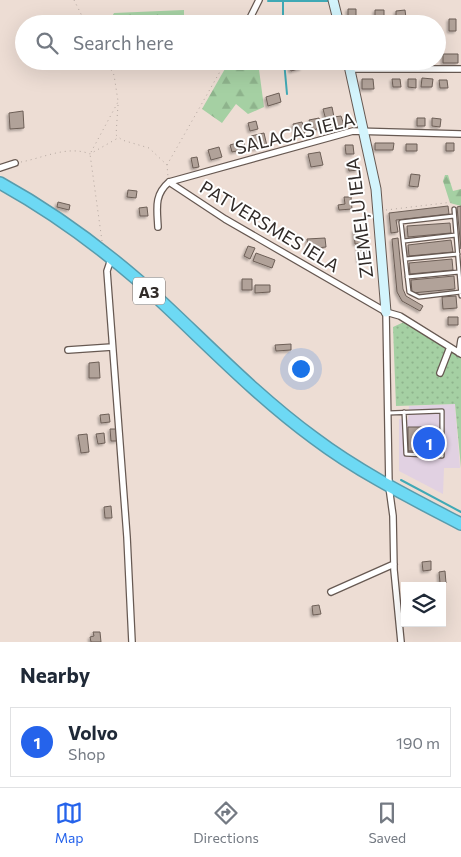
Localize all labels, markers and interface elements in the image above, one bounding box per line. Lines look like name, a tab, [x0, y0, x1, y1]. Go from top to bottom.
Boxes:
search box	[15, 15, 446, 70]
icon: search	[33, 29, 61, 57]
text: Search here	[73, 31, 173, 54]
street label: SALACAS IELA	[233, 108, 357, 158]
street label: ZIEMEĻU IELA	[341, 157, 378, 279]
street label: PATVERSMES IELA	[196, 176, 344, 276]
road number: A3	[133, 278, 165, 304]
your location	[288, 356, 314, 382]
pin: 1	[413, 424, 445, 462]
map controls	[401, 582, 446, 627]
button: layers	[401, 582, 446, 627]
text: Nearby	[20, 662, 90, 687]
text: Volvo	[68, 721, 118, 744]
text: 1	[33, 733, 41, 752]
text: 190 m	[396, 733, 440, 752]
text: Shop	[68, 744, 106, 763]
tab: Map	[55, 799, 84, 846]
tab: Directions	[193, 799, 259, 846]
tab: Saved	[368, 799, 406, 846]

